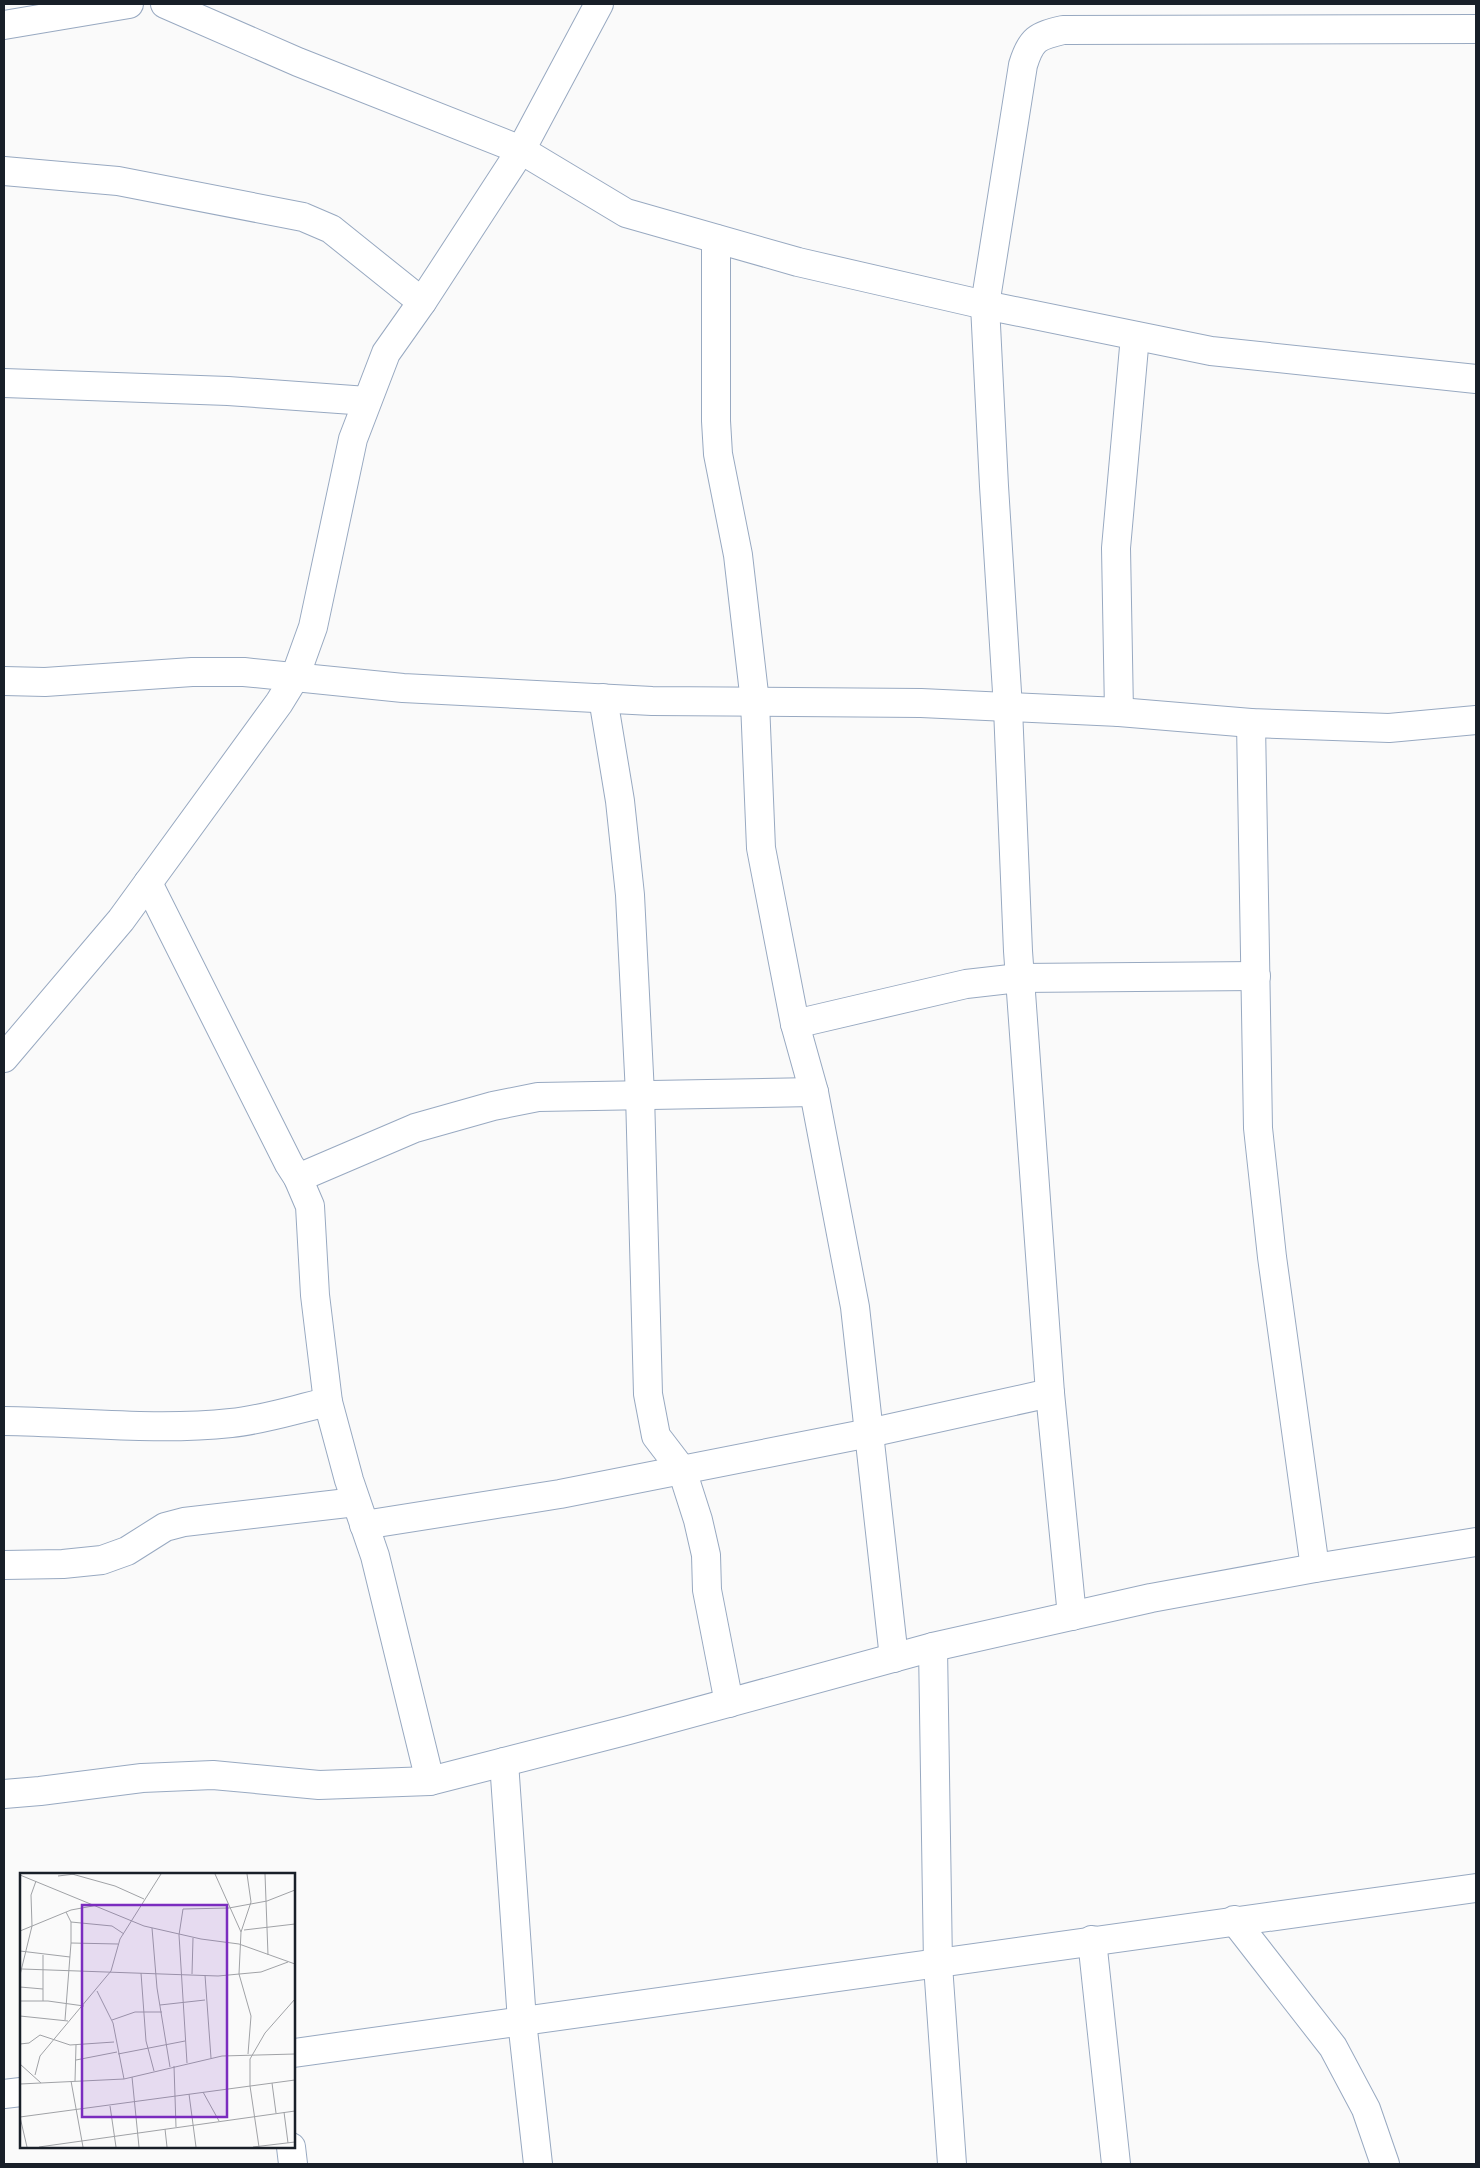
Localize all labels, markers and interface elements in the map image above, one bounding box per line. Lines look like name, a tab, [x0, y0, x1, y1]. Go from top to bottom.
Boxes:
inset map	[20, 1873, 295, 2148]

